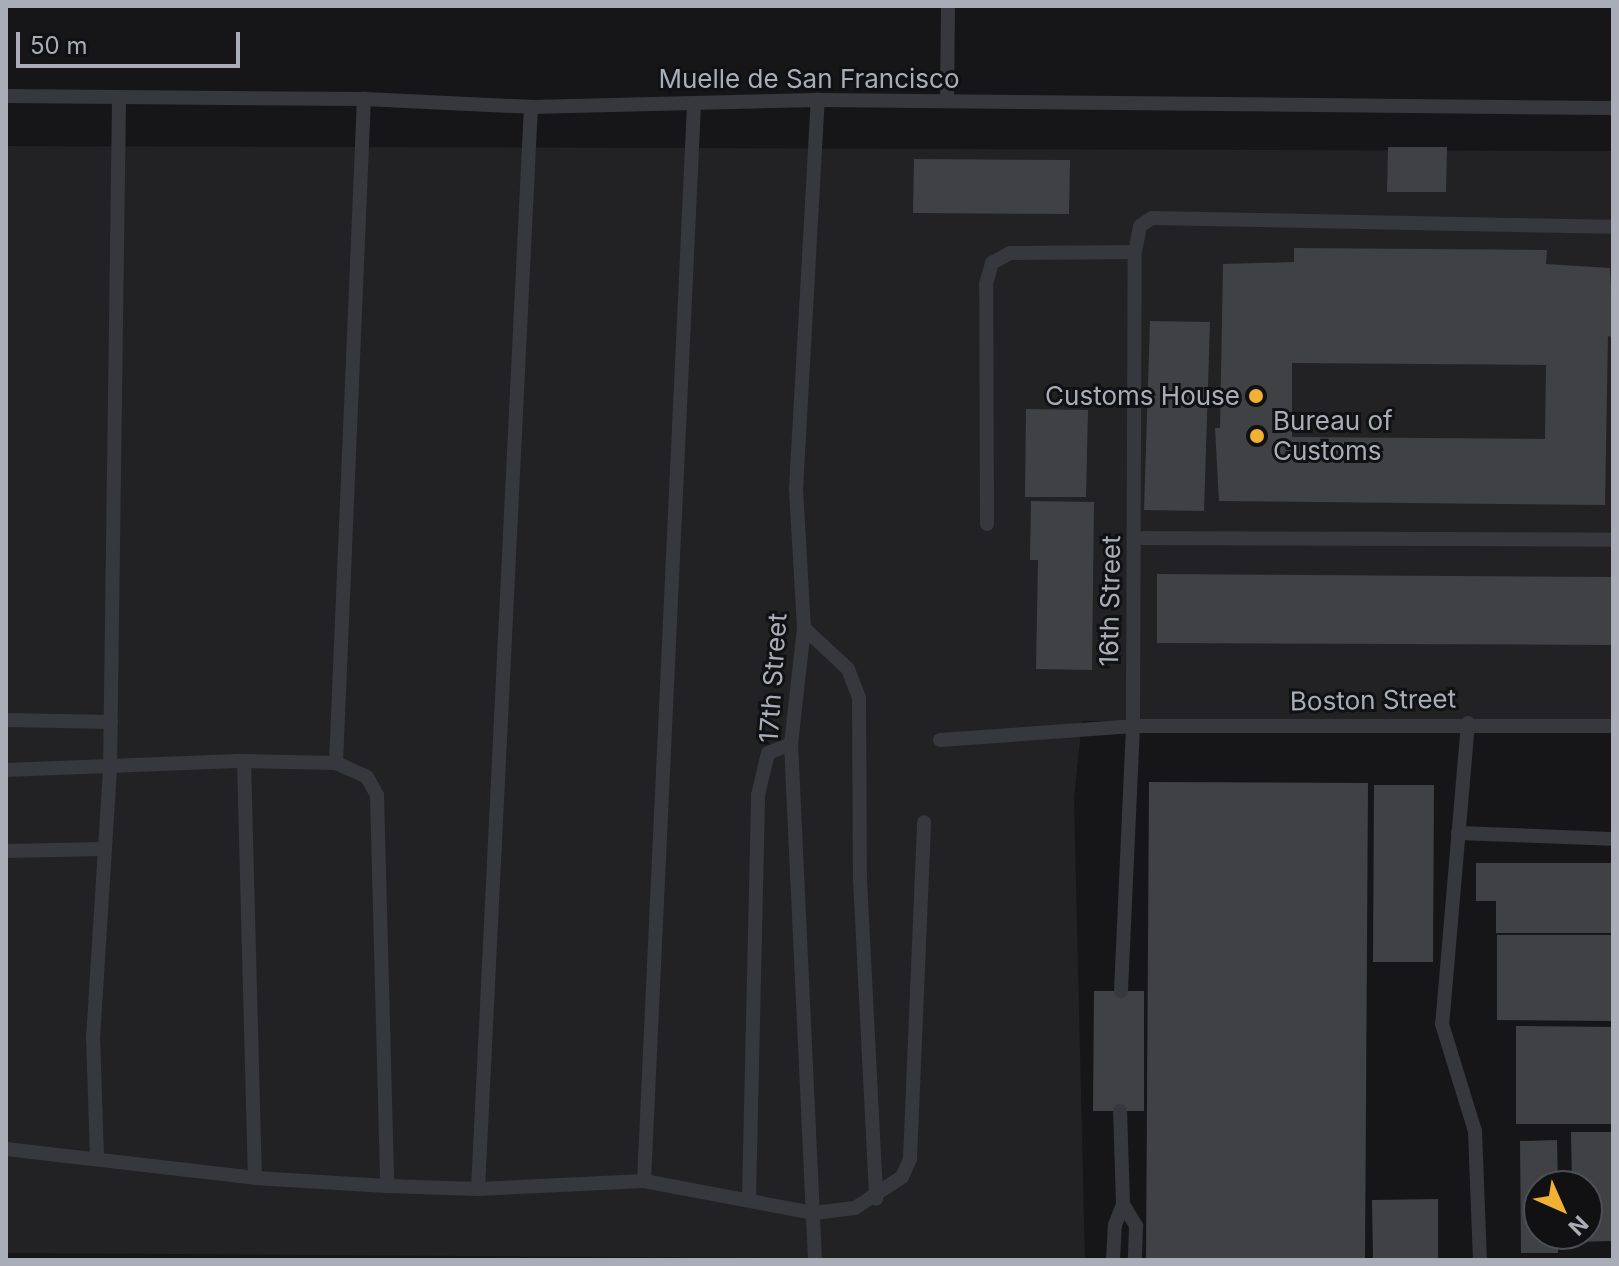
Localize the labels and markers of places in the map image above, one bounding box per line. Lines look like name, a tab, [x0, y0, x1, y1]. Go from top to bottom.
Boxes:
place label: Customs House	[1045, 380, 1240, 412]
marker: Customs House	[1247, 387, 1265, 405]
place label: Bureau of Customs	[1273, 405, 1393, 466]
marker: Bureau of Customs	[1248, 427, 1266, 445]

